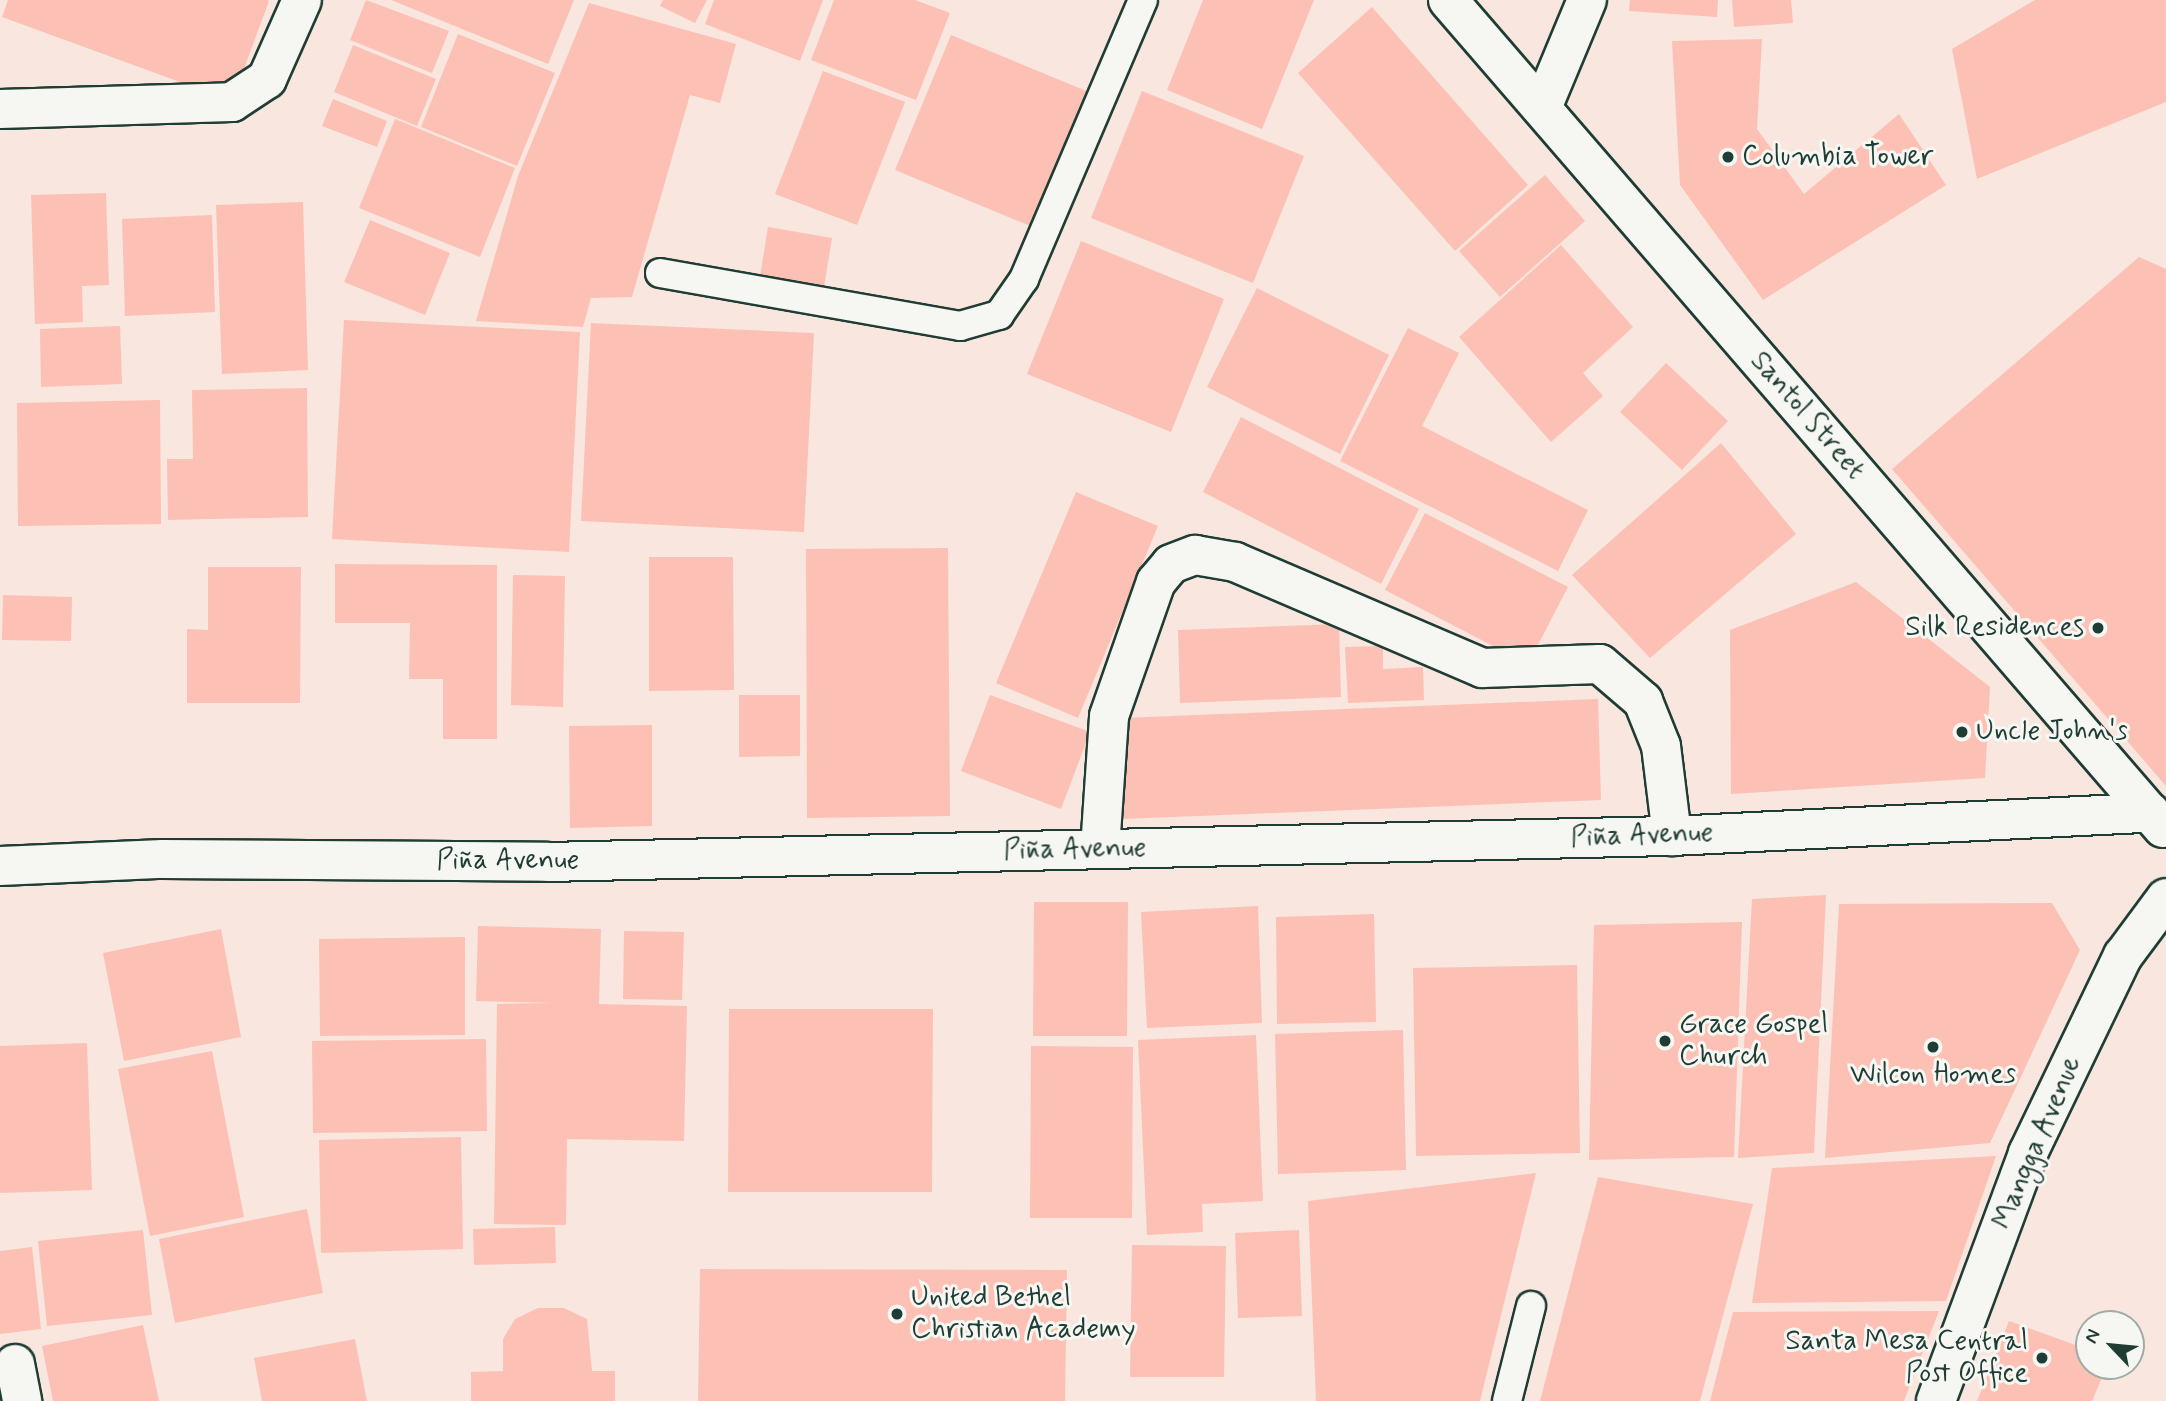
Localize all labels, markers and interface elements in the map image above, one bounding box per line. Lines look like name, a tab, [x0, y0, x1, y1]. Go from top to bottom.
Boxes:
place label: Columbia Tower	[1742, 140, 1934, 174]
marker: Columbia Tower	[1720, 149, 1736, 165]
street label: Santol Street	[1741, 343, 1873, 489]
place label: Silk Residences	[1905, 611, 2084, 645]
marker: Silk Residences	[2090, 620, 2106, 636]
place label: Uncle John's	[1976, 715, 2129, 749]
marker: Uncle John's	[1954, 724, 1970, 740]
street label: Piña Avenue	[1568, 817, 1716, 855]
street label: Piña Avenue	[1002, 832, 1148, 868]
street label: Piña Avenue	[435, 844, 581, 878]
place label: Grace Gospel Church	[1679, 1008, 1828, 1074]
marker: Grace Gospel Church	[1657, 1033, 1673, 1049]
marker: Wilcon Homes	[1925, 1039, 1941, 1055]
street label: Mangga Avenue	[1986, 1049, 2090, 1237]
place label: Wilcon Homes	[1851, 1058, 2015, 1092]
place label: United Bethel Christian Academy	[911, 1281, 1140, 1347]
marker: United Bethel Christian Academy	[889, 1306, 905, 1322]
north arrow	[2075, 1310, 2145, 1380]
place label: Santa Mesa Central Post Office	[1783, 1325, 2028, 1391]
text: N	[2078, 1325, 2106, 1348]
marker: Santa Mesa Central Post Office	[2034, 1350, 2050, 1366]

